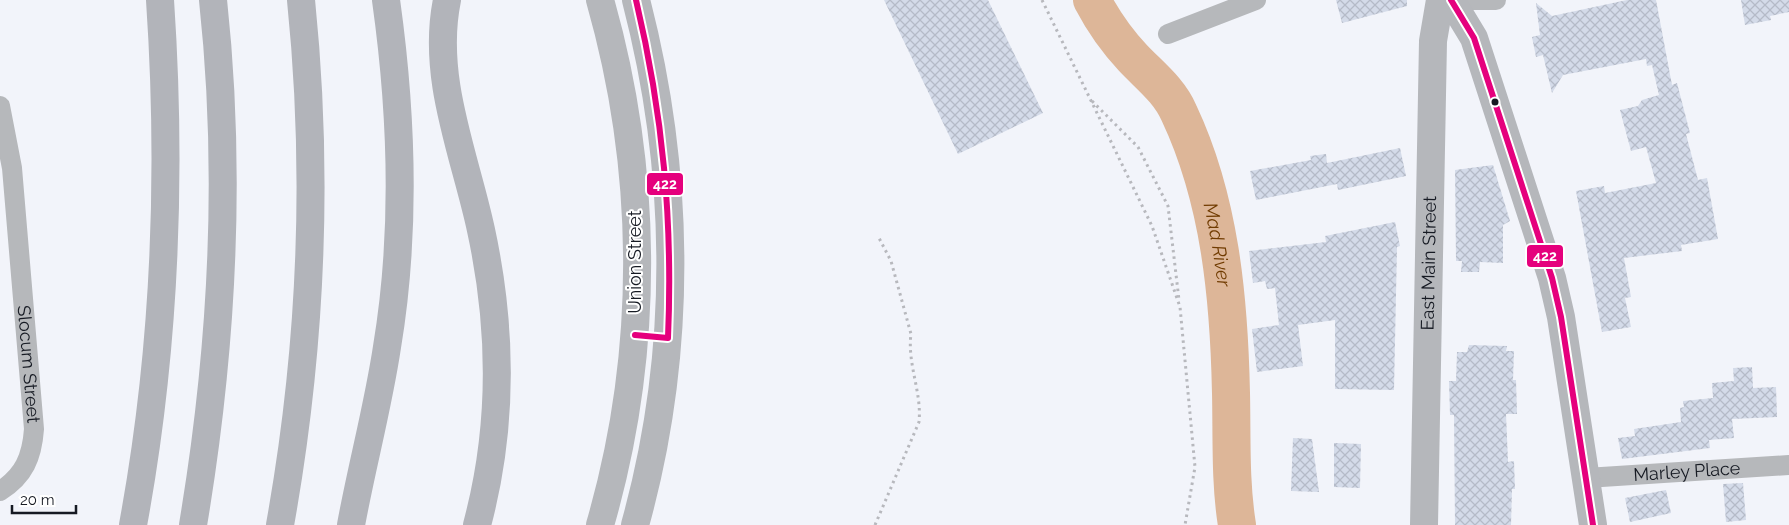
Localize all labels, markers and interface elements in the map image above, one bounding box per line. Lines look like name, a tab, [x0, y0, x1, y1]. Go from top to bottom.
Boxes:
unlabelled marker	[1490, 97, 1500, 107]
line badge: 422	[646, 172, 684, 196]
text: 422	[653, 176, 677, 192]
street label: East Main Street	[1417, 196, 1440, 330]
water label: Mad River	[1199, 200, 1236, 289]
street label: Union Street	[624, 210, 645, 314]
line badge: 422	[1526, 244, 1564, 268]
text: 422	[1533, 248, 1557, 264]
street label: Slocum Street	[14, 304, 44, 424]
street label: Marley Place	[1633, 457, 1741, 485]
scale bar	[12, 482, 76, 514]
text: 20 m	[20, 491, 55, 509]

